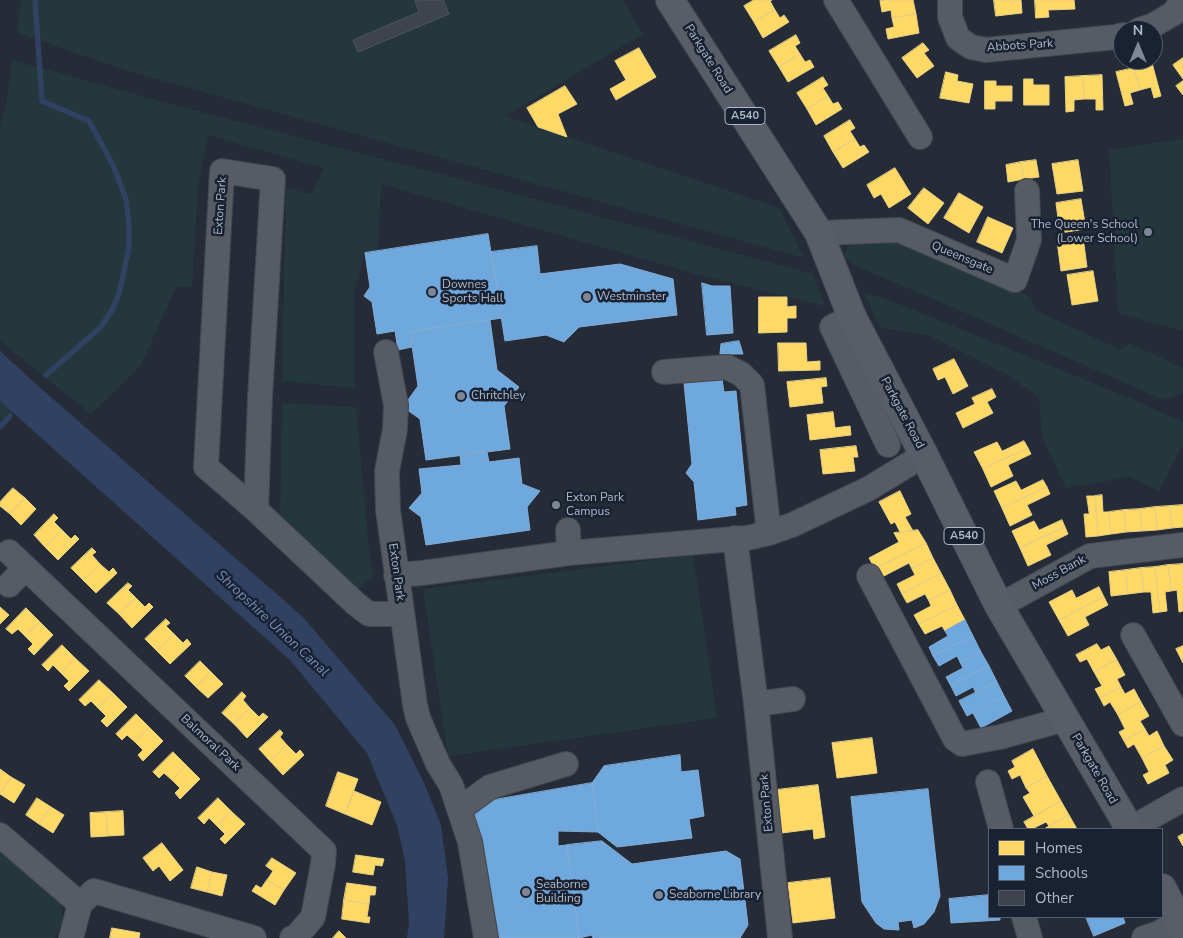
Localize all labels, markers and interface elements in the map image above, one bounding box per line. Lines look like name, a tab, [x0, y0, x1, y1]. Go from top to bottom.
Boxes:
north arrow	[1113, 20, 1163, 70]
text: N	[1133, 21, 1143, 40]
street label: Parkgate Road	[681, 22, 735, 96]
street label: Abbots Park	[986, 37, 1054, 55]
road number: A540	[725, 108, 765, 124]
street label: Exton Park	[212, 177, 230, 235]
place label: The Queen's School (Lower School)	[1031, 218, 1138, 246]
marker: The Queen's School (Lower School)	[1142, 226, 1154, 238]
street label: Queensgate	[929, 239, 995, 277]
place label: Downes Sports Hall	[442, 278, 503, 306]
marker: Downes Sports Hall	[426, 286, 438, 298]
place label: Westminster	[597, 290, 666, 304]
marker: Westminster	[581, 291, 593, 303]
street label: Parkgate Road	[877, 375, 927, 451]
place label: Chritchley	[471, 389, 525, 403]
marker: Chritchley	[455, 390, 467, 402]
place label: Exton Park Campus	[566, 491, 624, 519]
marker: Exton Park Campus	[550, 499, 562, 511]
road number: A540	[944, 528, 984, 544]
street label: Exton Park	[385, 542, 407, 602]
street label: Moss Bank	[1030, 552, 1088, 594]
water label: Shropshire Union Canal	[212, 567, 332, 681]
street label: Balmoral Park	[177, 712, 243, 774]
street label: Parkgate Road	[1068, 731, 1120, 807]
street label: Exton Park	[757, 773, 777, 833]
legend	[988, 828, 1163, 918]
text: Homes	[1035, 838, 1083, 858]
text: Schools	[1035, 863, 1088, 883]
place label: Seaborne Building	[536, 878, 587, 906]
marker: Seaborne Building	[520, 886, 532, 898]
place label: Seaborne Library	[669, 888, 761, 902]
text: Other	[1035, 888, 1074, 908]
marker: Seaborne Library	[653, 889, 665, 901]

